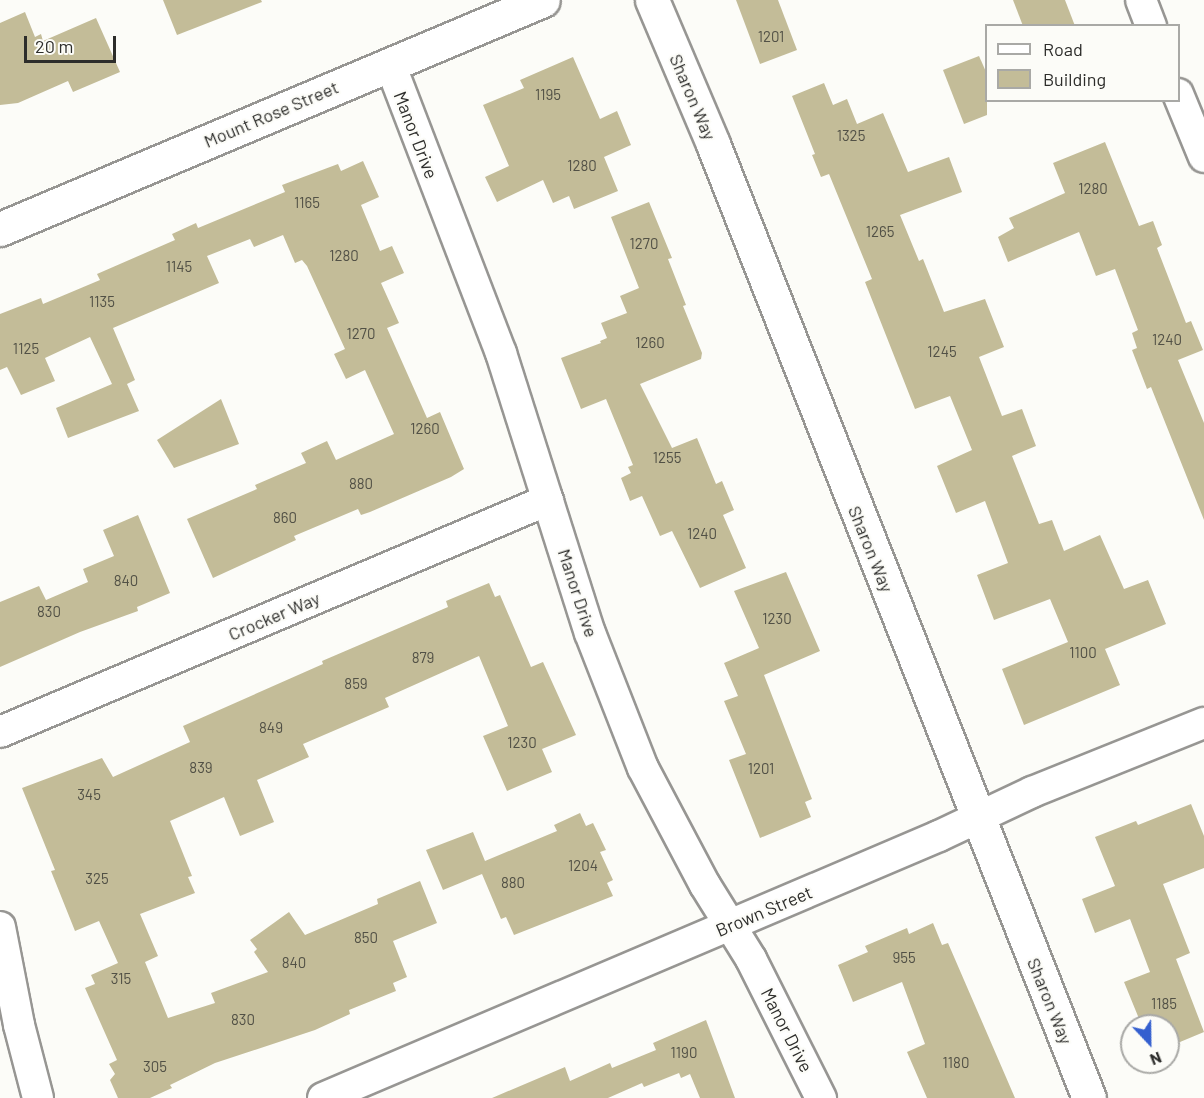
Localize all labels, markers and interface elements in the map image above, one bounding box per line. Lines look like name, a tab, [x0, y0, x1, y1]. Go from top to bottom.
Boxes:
scale bar	[27, 24, 118, 62]
legend	[985, 24, 1180, 102]
house number: 1201	[758, 28, 784, 46]
text: 20 m	[35, 35, 73, 57]
text: Road	[1043, 38, 1083, 60]
street label: Sharon Way	[665, 51, 721, 143]
text: Building	[1043, 68, 1106, 90]
street label: Mount Rose Street	[201, 76, 341, 152]
house number: 1195	[535, 86, 561, 104]
street label: Manor Drive	[389, 88, 443, 182]
house number: 1325	[837, 127, 865, 145]
house number: 1280	[567, 157, 597, 175]
house number: 1280	[1078, 180, 1108, 198]
house number: 1165	[294, 194, 320, 212]
house number: 1265	[866, 223, 894, 241]
house number: 1270	[630, 235, 658, 253]
house number: 1280	[329, 247, 359, 265]
house number: 1145	[166, 258, 192, 276]
house number: 1135	[89, 293, 115, 311]
house number: 1270	[347, 325, 375, 343]
house number: 1240	[1152, 331, 1182, 349]
house number: 1260	[635, 334, 665, 352]
house number: 1125	[13, 340, 39, 358]
house number: 1245	[927, 343, 957, 361]
house number: 1260	[410, 420, 440, 438]
house number: 1255	[653, 449, 681, 467]
house number: 880	[349, 475, 373, 493]
street label: Sharon Way	[844, 503, 898, 595]
house number: 860	[273, 509, 297, 527]
house number: 1240	[687, 525, 717, 543]
street label: Manor Drive	[554, 546, 602, 640]
house number: 840	[114, 572, 138, 590]
street label: Crocker Way	[225, 587, 323, 645]
house number: 830	[37, 603, 61, 621]
house number: 1230	[762, 610, 792, 628]
house number: 1100	[1069, 644, 1097, 662]
house number: 879	[412, 649, 434, 667]
house number: 859	[344, 675, 368, 693]
house number: 849	[259, 719, 283, 737]
house number: 1230	[507, 734, 537, 752]
house number: 839	[189, 759, 213, 777]
house number: 1201	[748, 760, 774, 778]
house number: 345	[77, 786, 101, 804]
house number: 1204	[568, 857, 598, 875]
house number: 325	[85, 870, 109, 888]
house number: 880	[501, 874, 525, 892]
street label: Brown Street	[713, 881, 815, 941]
house number: 850	[354, 929, 378, 947]
house number: 955	[892, 949, 916, 967]
house number: 840	[282, 954, 306, 972]
street label: Sharon Way	[1023, 955, 1077, 1047]
house number: 315	[111, 970, 131, 988]
street label: Manor Drive	[757, 984, 817, 1076]
house number: 1185	[1151, 995, 1177, 1013]
house number: 830	[231, 1011, 255, 1029]
north arrow	[1120, 1014, 1180, 1074]
house number: 1190	[671, 1044, 697, 1062]
text: N	[1148, 1048, 1165, 1070]
house number: 1180	[943, 1054, 969, 1072]
house number: 305	[143, 1058, 167, 1076]

